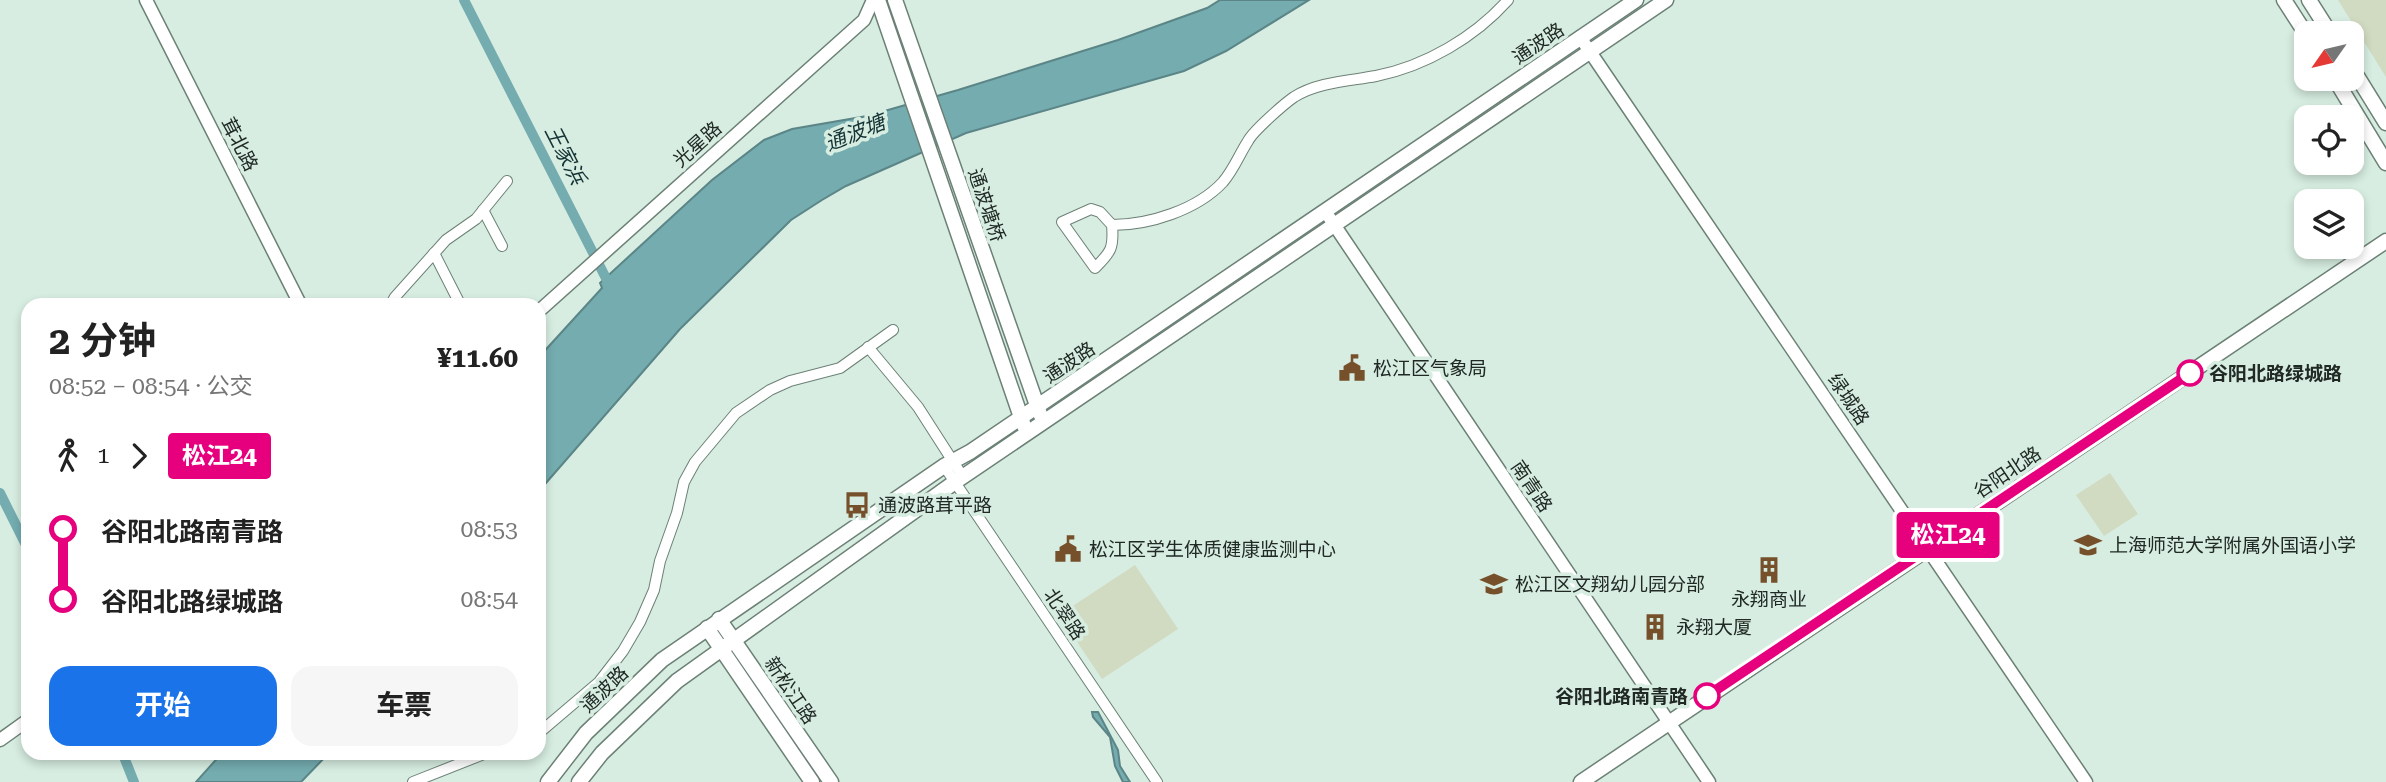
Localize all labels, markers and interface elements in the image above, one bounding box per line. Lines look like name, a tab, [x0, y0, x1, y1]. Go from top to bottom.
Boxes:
street label: 通波路	[1508, 18, 1568, 69]
north arrow	[2294, 21, 2364, 91]
map controls	[2294, 21, 2364, 259]
button: locate	[2294, 105, 2364, 175]
water label: 通波塘	[821, 109, 891, 156]
street label: 茸北路	[216, 114, 263, 175]
street label: 光星路	[668, 117, 726, 172]
water label: 王家浜	[540, 121, 591, 190]
street label: 通波塘桥	[963, 165, 1010, 245]
button: layers	[2294, 189, 2364, 259]
text: 2 分钟	[49, 319, 156, 363]
street label: 通波路	[1039, 337, 1099, 388]
text: ¥11.60	[437, 343, 518, 373]
public building icon: 松江区气象局	[1337, 353, 1367, 383]
place label: 松江区气象局	[1373, 357, 1487, 380]
marker: 谷阳北路绿城路	[2177, 360, 2203, 386]
place label: 谷阳北路绿城路	[2209, 362, 2342, 385]
street label: 绿城路	[1823, 369, 1874, 429]
text: 08:52 – 08:54 · 公交	[49, 373, 253, 400]
icon: walk	[49, 437, 87, 475]
icon: forward	[120, 437, 158, 475]
text: 1	[97, 442, 110, 469]
text: 松江24	[182, 442, 257, 470]
street label: 谷阳北路	[1969, 442, 2045, 503]
street label: 南青路	[1506, 456, 1557, 516]
bus stop icon: 通波路茸平路	[842, 490, 872, 520]
place label: 通波路茸平路	[878, 494, 992, 517]
line badge: 松江24	[1899, 512, 1997, 558]
text: 08:53	[461, 516, 518, 543]
text: 谷阳北路南青路	[101, 517, 283, 547]
text: 松江24	[1911, 521, 1985, 549]
school or university icon: 上海师范大学附属外国语小学	[2073, 530, 2103, 560]
public building icon: 松江区学生体质健康监测中心	[1053, 534, 1083, 564]
place label: 上海师范大学附属外国语小学	[2109, 534, 2356, 557]
place label: 松江区学生体质健康监测中心	[1089, 538, 1336, 561]
building icon: 永翔商业	[1754, 555, 1784, 585]
school or university icon: 松江区文翔幼儿园分部	[1479, 569, 1509, 599]
place label: 松江区文翔幼儿园分部	[1515, 573, 1705, 596]
street label: 北翠路	[1039, 584, 1090, 644]
text: 08:54	[461, 586, 518, 613]
text: 谷阳北路绿城路	[101, 587, 283, 617]
place label: 永翔商业	[1731, 588, 1807, 611]
building icon: 永翔大厦	[1640, 612, 1670, 642]
place label: 永翔大厦	[1676, 616, 1752, 639]
street label: 新松江路	[760, 652, 821, 728]
street label: 通波路	[576, 661, 633, 717]
button: 开始	[49, 666, 277, 746]
button: 车票	[291, 666, 518, 746]
marker: 谷阳北路南青路	[1694, 683, 1720, 709]
place label: 谷阳北路南青路	[1555, 685, 1688, 708]

